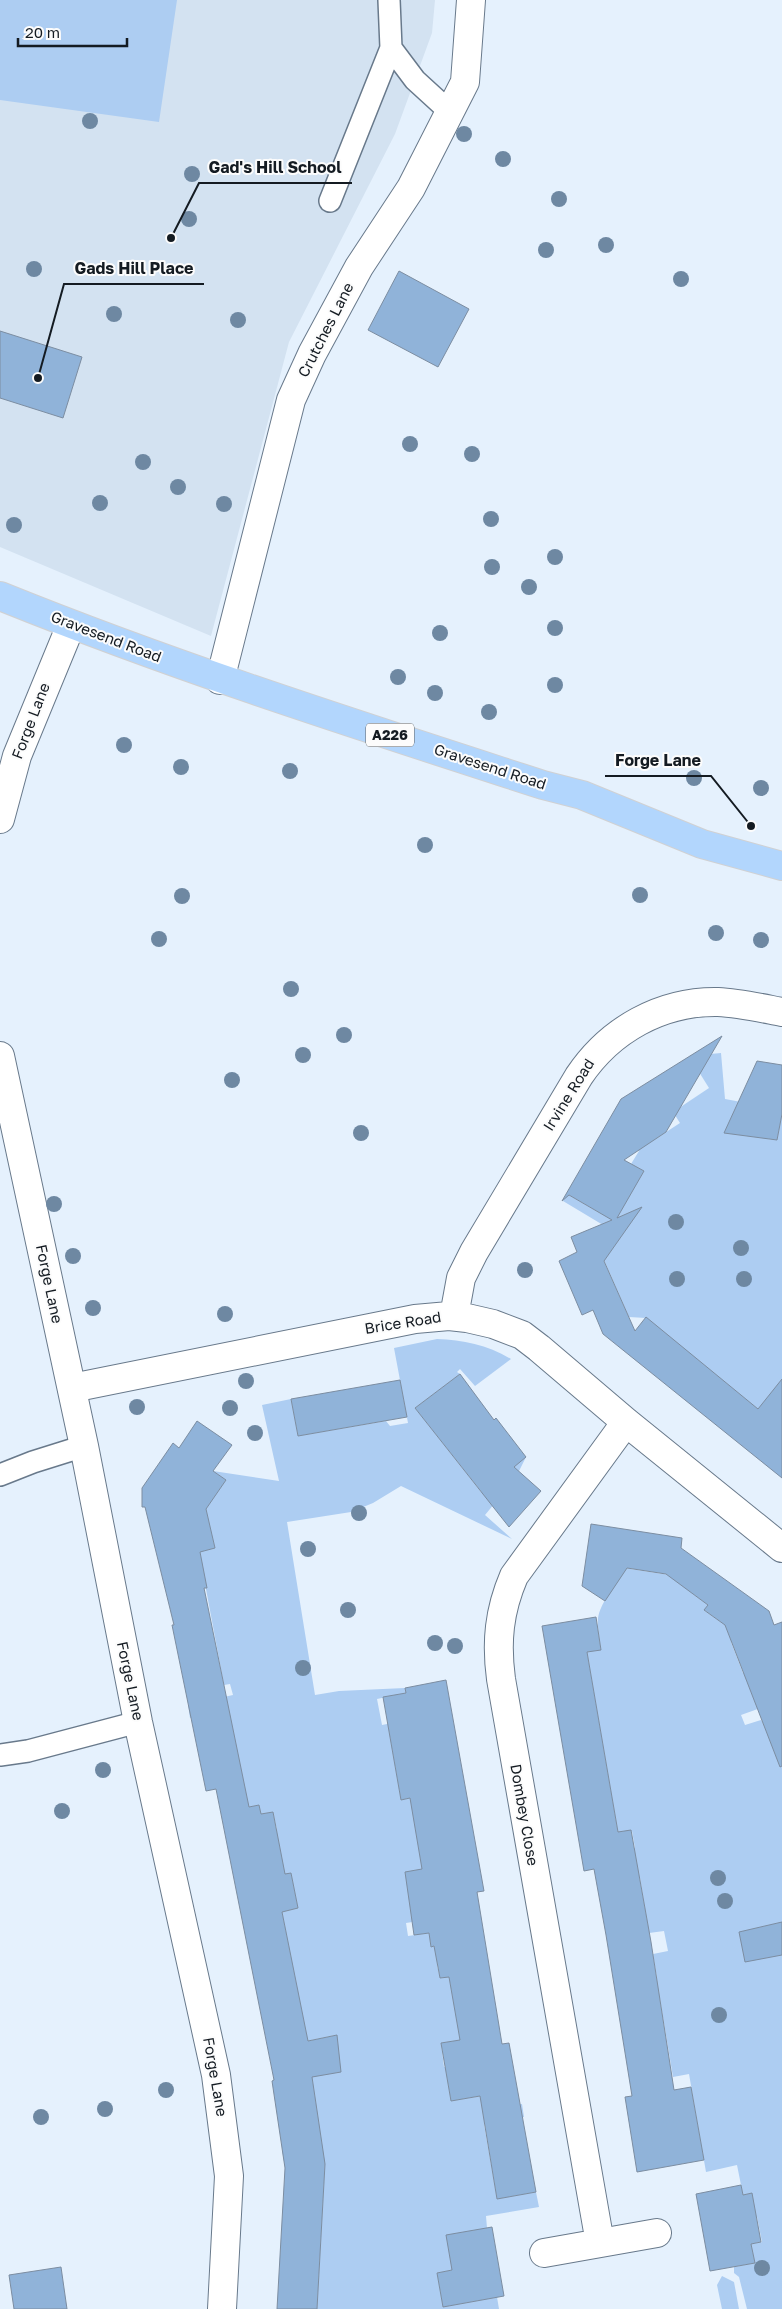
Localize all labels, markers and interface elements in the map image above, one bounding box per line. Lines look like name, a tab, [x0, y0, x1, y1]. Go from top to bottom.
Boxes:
scale bar	[18, 15, 126, 47]
text: 20 m	[25, 23, 60, 41]
callout: Gad's Hill School	[199, 152, 352, 183]
text: Gad's Hill School	[208, 157, 342, 177]
callout: Gads Hill Place	[64, 253, 204, 284]
text: Gads Hill Place	[74, 258, 194, 278]
street label: Crutches Lane	[293, 279, 357, 380]
street label: Gravesend Road	[49, 607, 164, 665]
street label: Forge Lane	[7, 680, 53, 761]
road number: A226	[366, 724, 414, 746]
street label: Gravesend Road	[432, 739, 549, 793]
callout: Forge Lane	[605, 745, 711, 776]
text: Forge Lane	[615, 750, 701, 770]
street label: Irvine Road	[539, 1055, 597, 1134]
street label: Forge Lane	[33, 1243, 67, 1325]
street label: Brice Road	[363, 1307, 442, 1337]
street label: Forge Lane	[114, 1640, 148, 1722]
street label: Dombey Close	[507, 1763, 543, 1867]
street label: Forge Lane	[200, 2036, 232, 2118]

